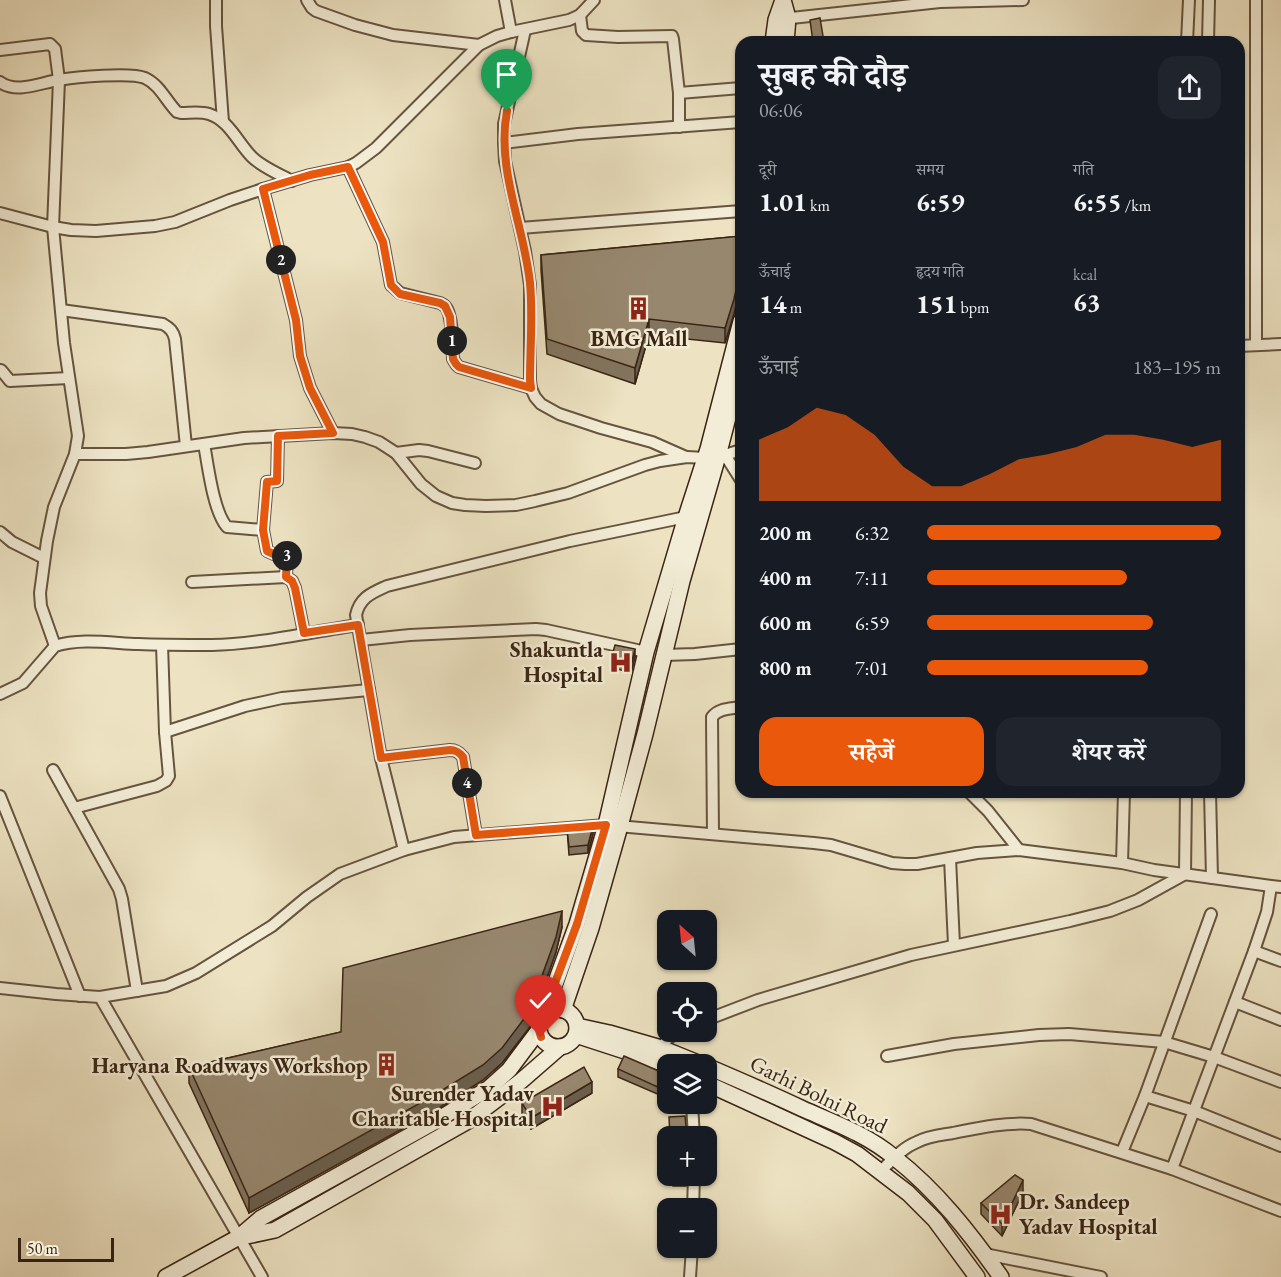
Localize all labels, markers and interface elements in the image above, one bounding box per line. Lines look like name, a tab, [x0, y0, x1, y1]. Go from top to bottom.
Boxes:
pin	[481, 49, 532, 111]
text: सुबह की दौड़	[759, 53, 907, 96]
button: share	[1158, 56, 1221, 119]
icon: arrive	[490, 58, 523, 91]
text: 06:06	[759, 97, 802, 123]
text: दूरी	[759, 159, 776, 180]
text: समय	[916, 159, 944, 180]
text: गति	[1073, 159, 1094, 180]
text: 1.01	[759, 185, 807, 219]
text: 6:59	[916, 185, 965, 219]
text: 6:55	[1073, 185, 1122, 219]
text: km	[807, 195, 830, 216]
text: /km	[1122, 195, 1151, 216]
pin: 2	[266, 245, 296, 275]
text: 2	[277, 249, 285, 270]
text: ऊँचाई	[759, 261, 791, 282]
text: हृदय गति	[916, 261, 964, 282]
text: kcal	[1073, 264, 1097, 285]
text: 63	[1073, 285, 1101, 319]
text: 14	[759, 287, 787, 321]
text: 151	[916, 287, 957, 321]
building icon: BMG Mall	[626, 296, 652, 322]
text: m	[787, 297, 802, 318]
text: bpm	[957, 297, 989, 318]
place label: BMG Mall	[591, 324, 687, 353]
pin: 1	[437, 326, 467, 356]
text: 1	[448, 330, 456, 351]
text: ऊँचाई	[759, 354, 798, 380]
text: 183–195 m	[1133, 354, 1221, 380]
text: 200 m	[759, 520, 812, 546]
text: 6:32	[855, 520, 889, 546]
pin: 3	[272, 541, 302, 571]
text: 3	[283, 545, 291, 566]
text: 400 m	[759, 565, 812, 591]
text: 7:11	[855, 565, 889, 591]
text: 600 m	[759, 610, 812, 636]
text: 6:59	[855, 610, 889, 636]
place label: Shakuntla Hospital	[510, 635, 603, 689]
hospital icon: Shakuntla Hospital	[608, 649, 634, 675]
text: 800 m	[759, 655, 812, 681]
text: 7:01	[855, 655, 889, 681]
button: सहेजें	[759, 717, 984, 786]
button: शेयर करें	[996, 717, 1221, 786]
pin: 4	[452, 768, 482, 798]
text: 4	[463, 772, 471, 793]
north arrow	[657, 910, 717, 970]
map controls	[657, 910, 717, 1258]
pin	[515, 975, 566, 1037]
button: locate	[657, 982, 717, 1042]
icon: check	[524, 984, 557, 1017]
street label: Garhi Bolni Road	[745, 1049, 893, 1141]
place label: Haryana Roadways Workshop	[91, 1051, 368, 1080]
building icon: Haryana Roadways Workshop	[373, 1052, 399, 1078]
button: layers	[657, 1054, 717, 1114]
place label: Surender Yadav Charitable Hospital	[352, 1079, 534, 1133]
hospital icon: Surender Yadav Charitable Hospital	[539, 1093, 565, 1119]
button: +	[657, 1126, 717, 1186]
place label: Dr. Sandeep Yadav Hospital	[1019, 1187, 1158, 1241]
button: −	[657, 1198, 717, 1258]
hospital icon: Dr. Sandeep Yadav Hospital	[988, 1201, 1014, 1227]
scale bar	[18, 1235, 114, 1262]
text: 50 m	[27, 1238, 58, 1259]

